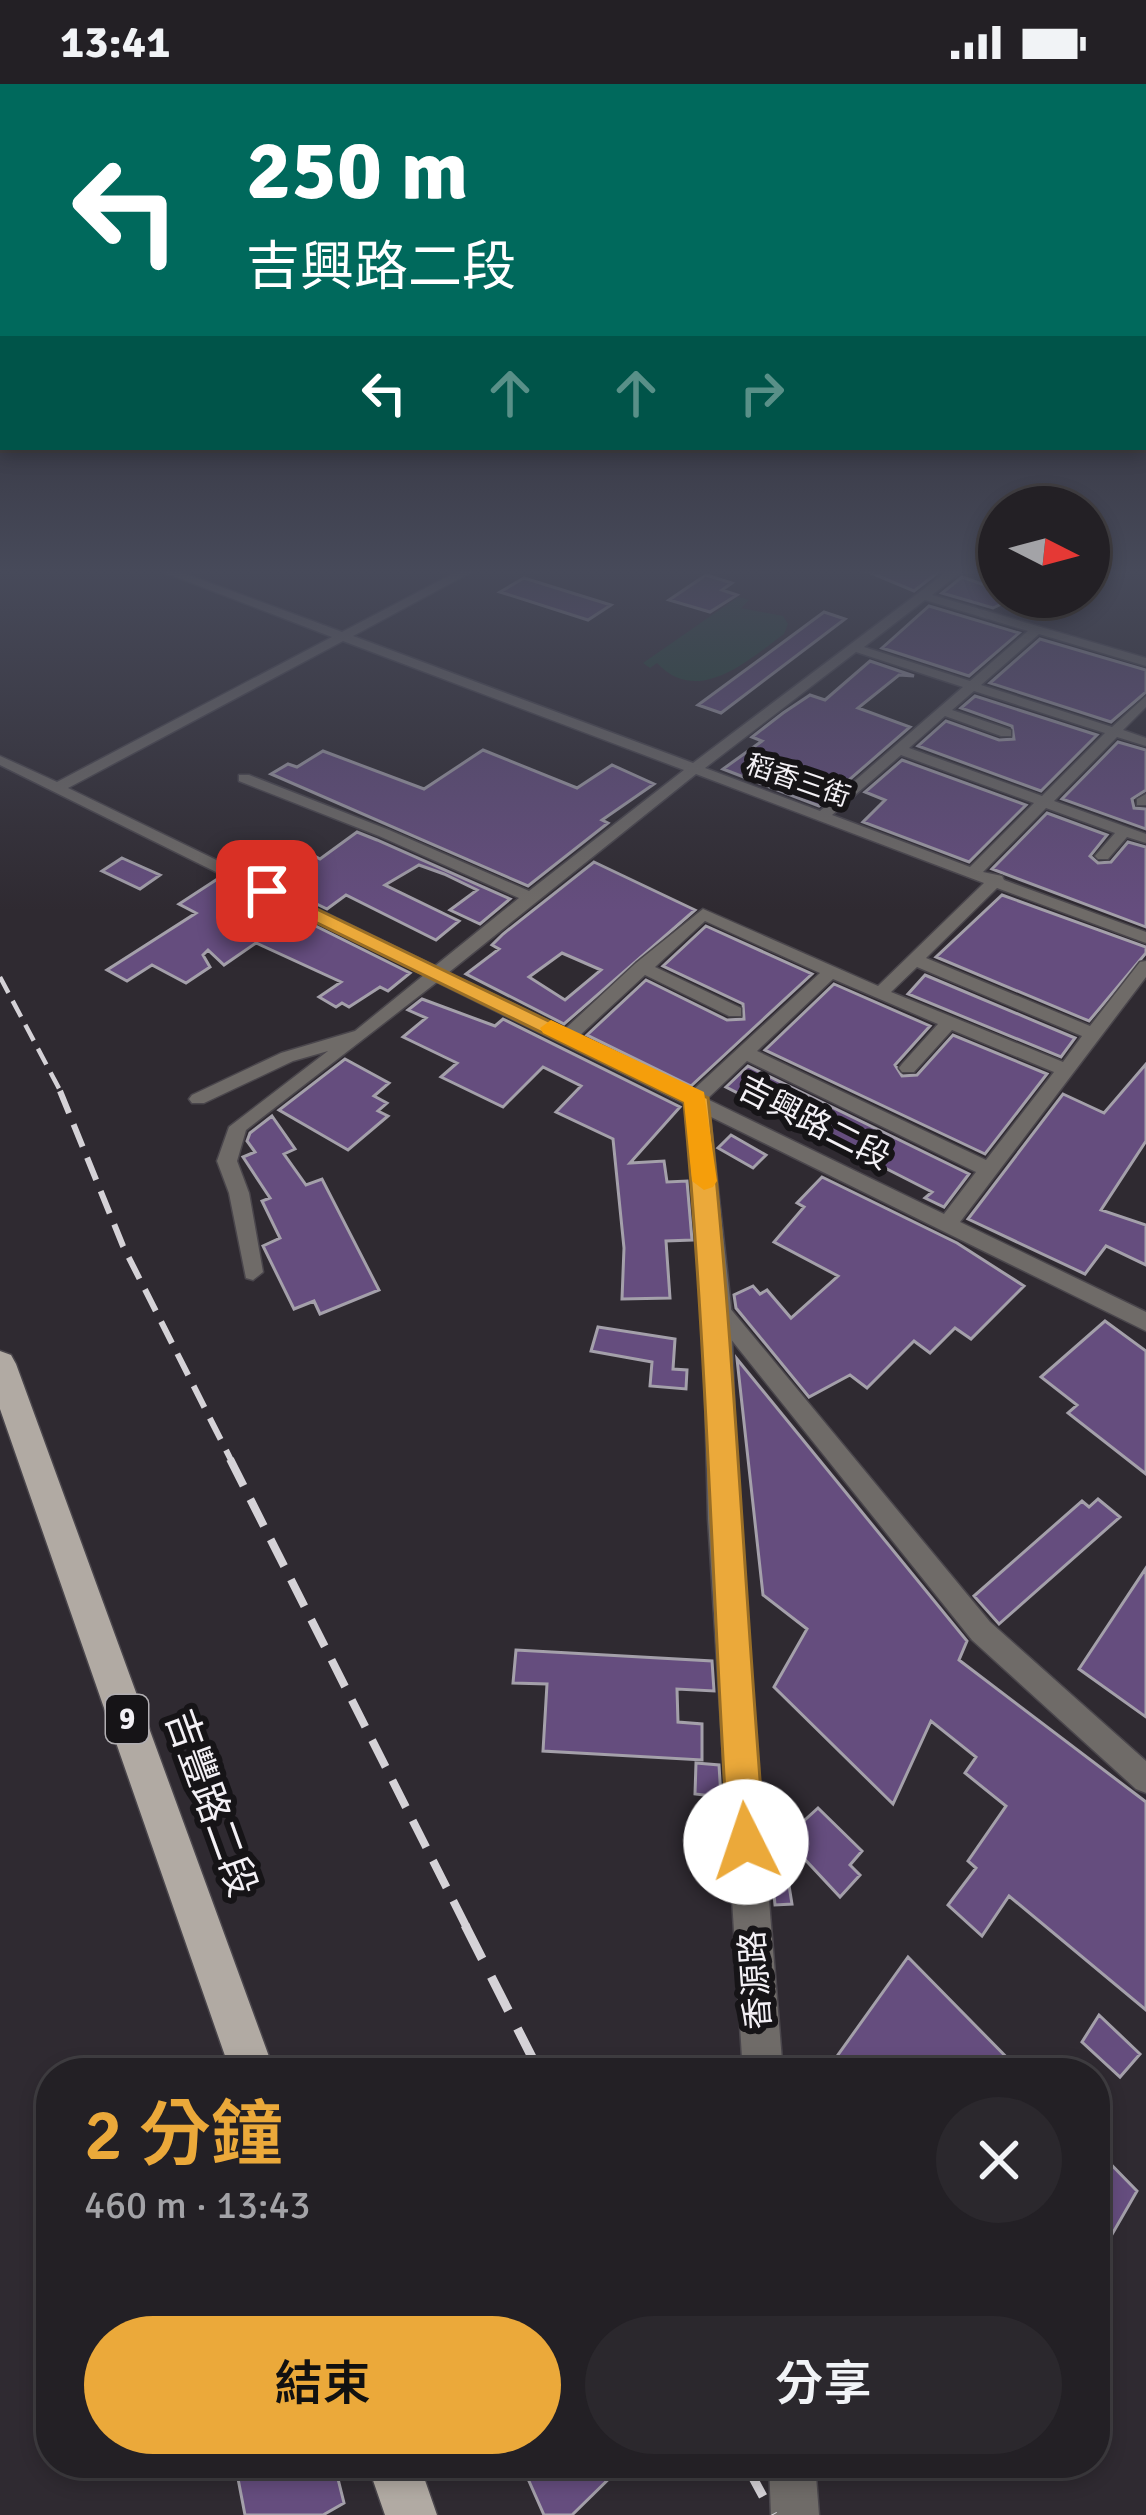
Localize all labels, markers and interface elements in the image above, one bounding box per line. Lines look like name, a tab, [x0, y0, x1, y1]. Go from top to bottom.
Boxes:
text: 13:41	[60, 15, 170, 70]
text: 250 m	[246, 119, 468, 223]
icon: left	[48, 132, 204, 288]
text: 吉興路二段	[246, 234, 516, 301]
icon: left	[351, 360, 417, 426]
icon: ahead	[477, 360, 543, 426]
icon: ahead	[603, 360, 669, 426]
icon: right	[729, 360, 795, 426]
north arrow	[978, 486, 1110, 618]
map controls	[978, 486, 1110, 618]
street label: 稻香三街	[742, 748, 854, 814]
pin	[216, 840, 318, 942]
icon: arrive	[234, 858, 300, 924]
street label: 吉興路二段	[731, 1067, 897, 1179]
road number: 9	[106, 1695, 148, 1743]
street label: 吉豐路二段	[155, 1703, 267, 1903]
position arrow	[683, 1779, 809, 1905]
street label: 香源路	[732, 1929, 780, 2031]
text: 2 分鐘	[84, 2091, 283, 2180]
button: close	[936, 2097, 1062, 2223]
text: 460 m · 13:43	[84, 2181, 311, 2229]
button: 結束	[84, 2316, 561, 2454]
button: 分享	[585, 2316, 1062, 2454]

